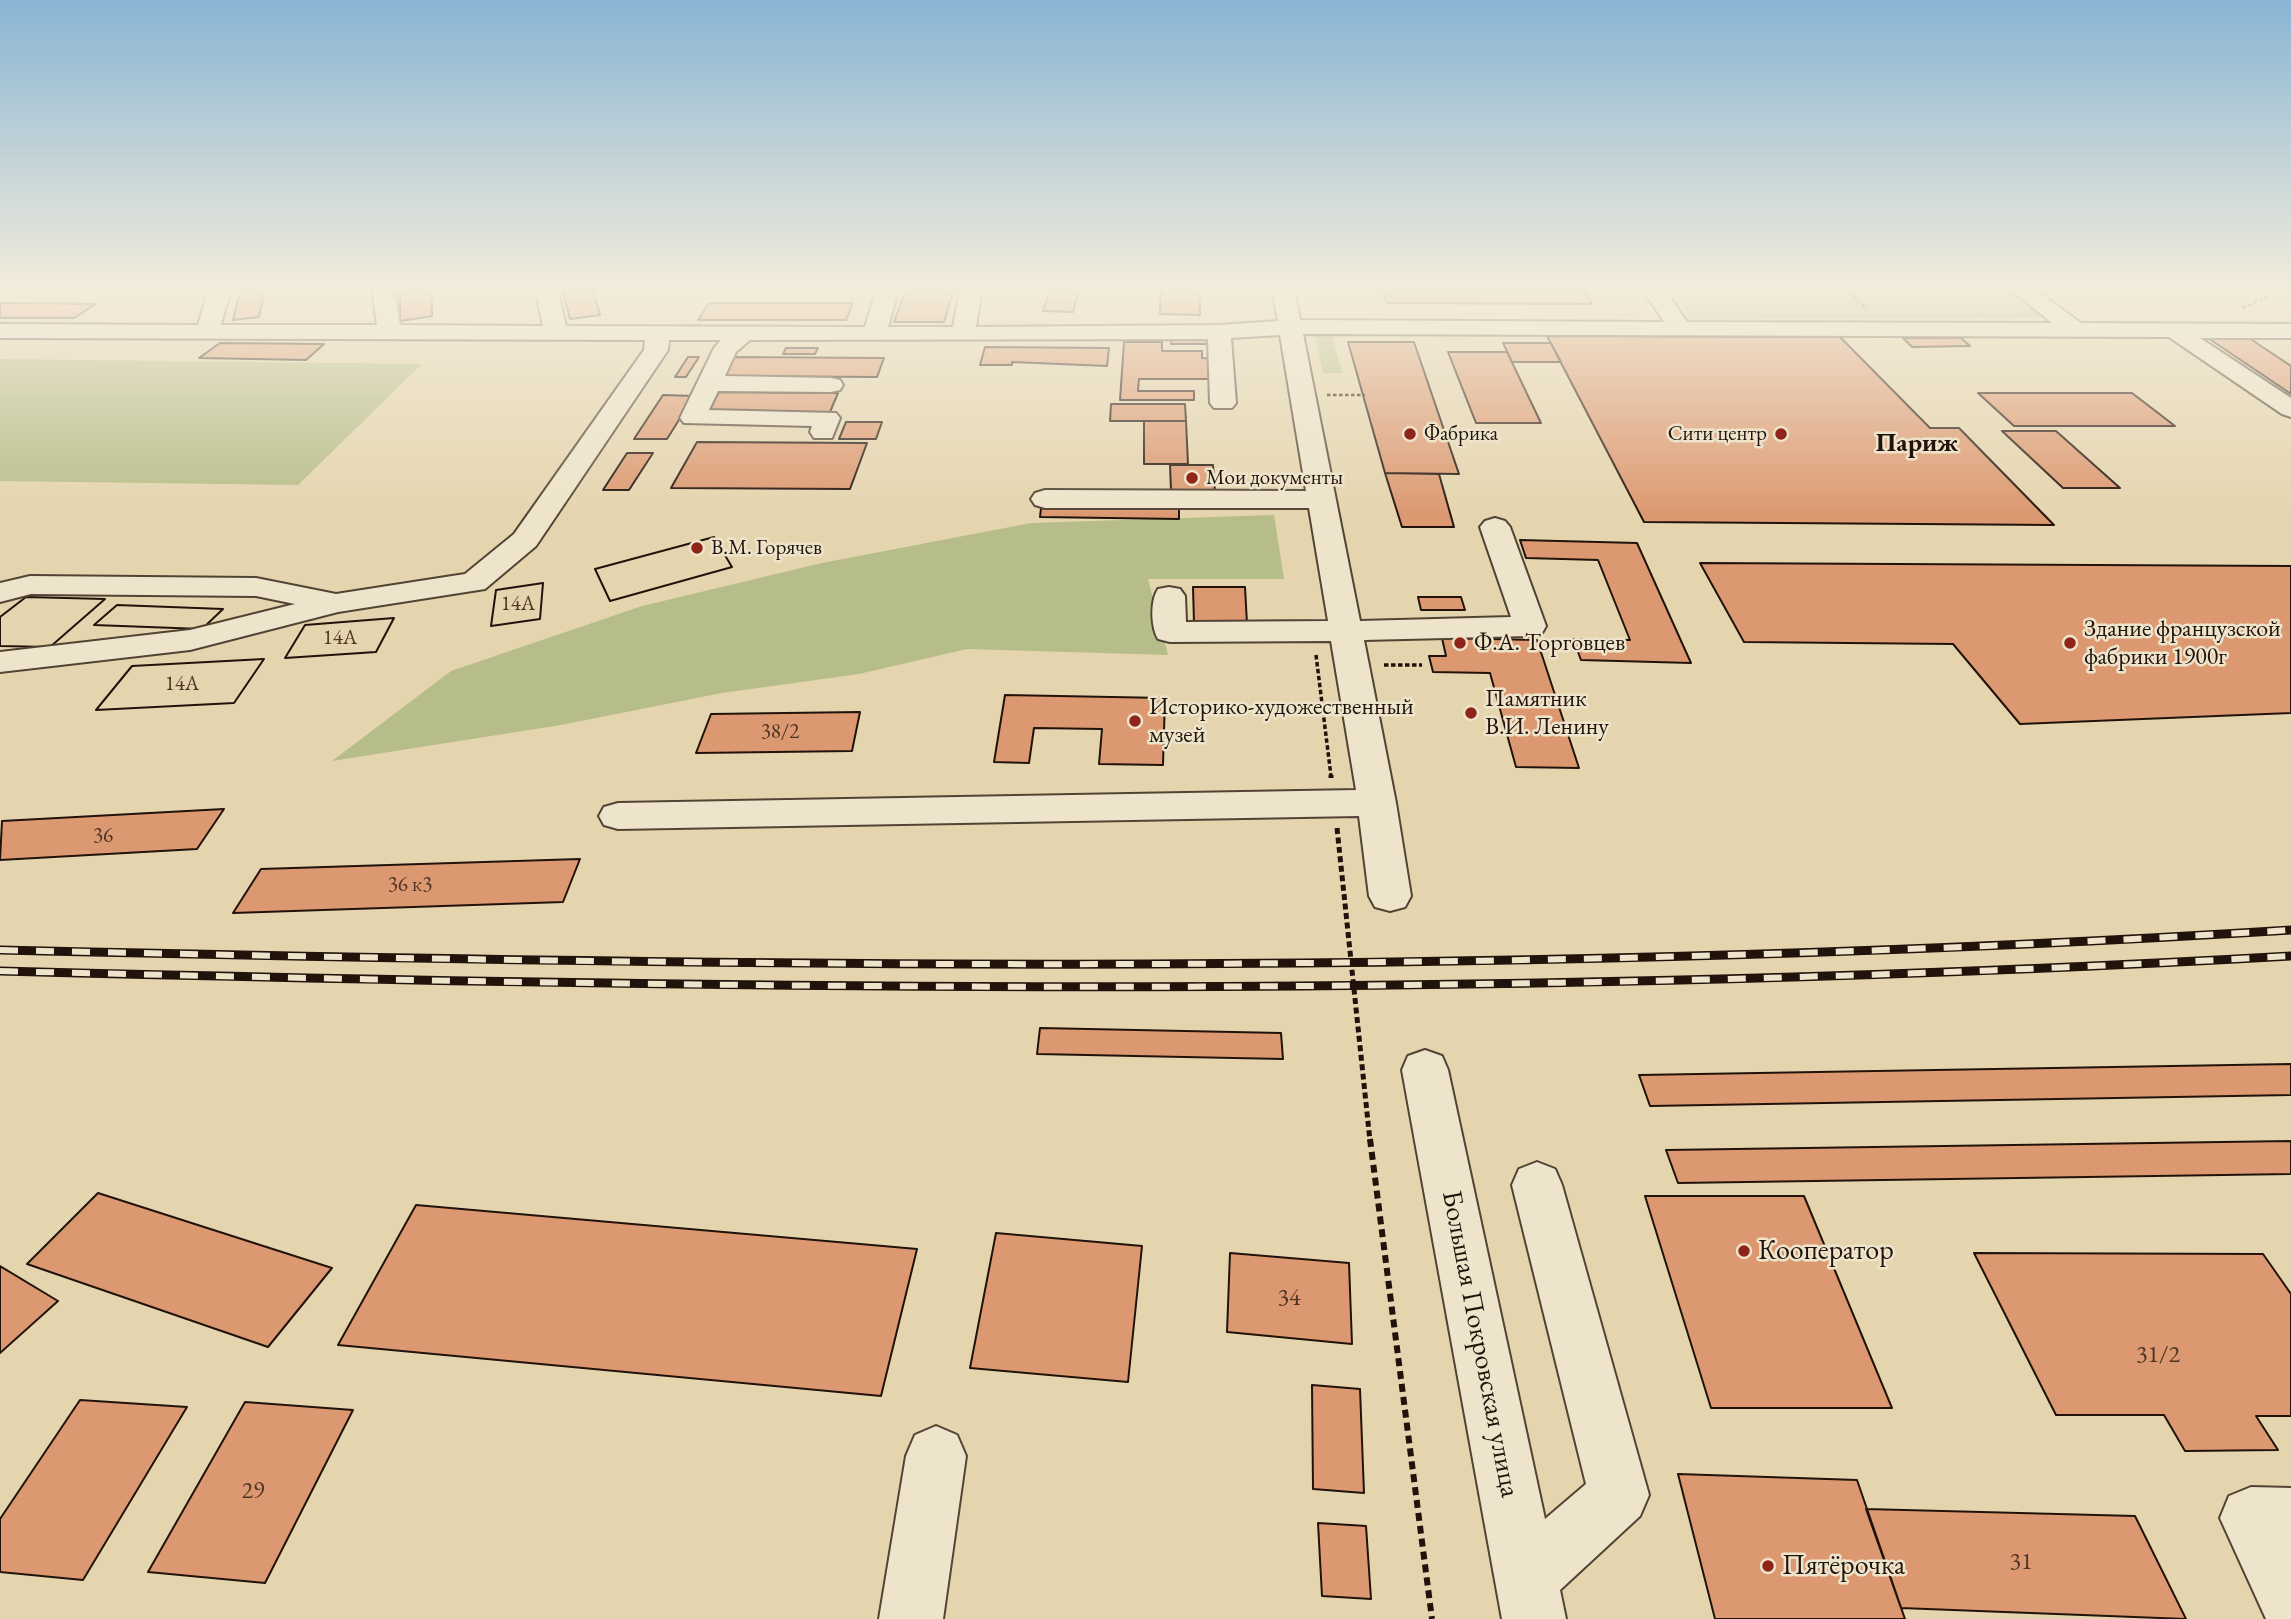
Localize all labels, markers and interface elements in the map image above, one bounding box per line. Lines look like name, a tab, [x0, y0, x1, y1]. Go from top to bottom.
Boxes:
place label: Фабрика	[1424, 421, 1498, 447]
place label: Сити центр	[1668, 421, 1767, 447]
marker: Фабрика	[1402, 426, 1418, 442]
marker: Сити центр	[1773, 426, 1789, 442]
district label: Париж	[1876, 428, 1958, 460]
place label: Мои документы	[1206, 465, 1343, 491]
marker: Мои документы	[1184, 470, 1200, 486]
place label: В.М. Горячев	[711, 535, 822, 561]
marker: В.М. Горячев	[689, 540, 705, 556]
house number: 14А	[501, 591, 535, 617]
place label: Здание французской фабрики 1900г	[2084, 615, 2281, 671]
house number: 14А	[323, 625, 357, 651]
place label: Ф.А. Торговцев	[1474, 629, 1625, 657]
marker: Ф.А. Торговцев	[1452, 635, 1468, 651]
marker: Здание французской фабрики 1900г	[2062, 635, 2078, 651]
house number: 14А	[165, 671, 199, 697]
place label: Памятник В.И. Ленину	[1485, 685, 1609, 741]
place label: Историко-художественный музей	[1149, 693, 1414, 749]
marker: Памятник В.И. Ленину	[1463, 705, 1479, 721]
marker: Историко-художественный музей	[1127, 713, 1143, 729]
house number: 38/2	[761, 719, 799, 745]
house number: 36	[93, 823, 113, 849]
house number: 36 к3	[388, 872, 432, 898]
street label: Большая Покровская улица	[1434, 1188, 1526, 1500]
place label: Кооператор	[1758, 1234, 1894, 1268]
marker: Кооператор	[1736, 1243, 1752, 1259]
house number: 34	[1277, 1284, 1301, 1312]
house number: 31/2	[2136, 1341, 2180, 1369]
house number: 29	[241, 1477, 265, 1505]
house number: 31	[2009, 1548, 2033, 1576]
place label: Пятёрочка	[1782, 1549, 1905, 1583]
marker: Пятёрочка	[1760, 1558, 1776, 1574]

